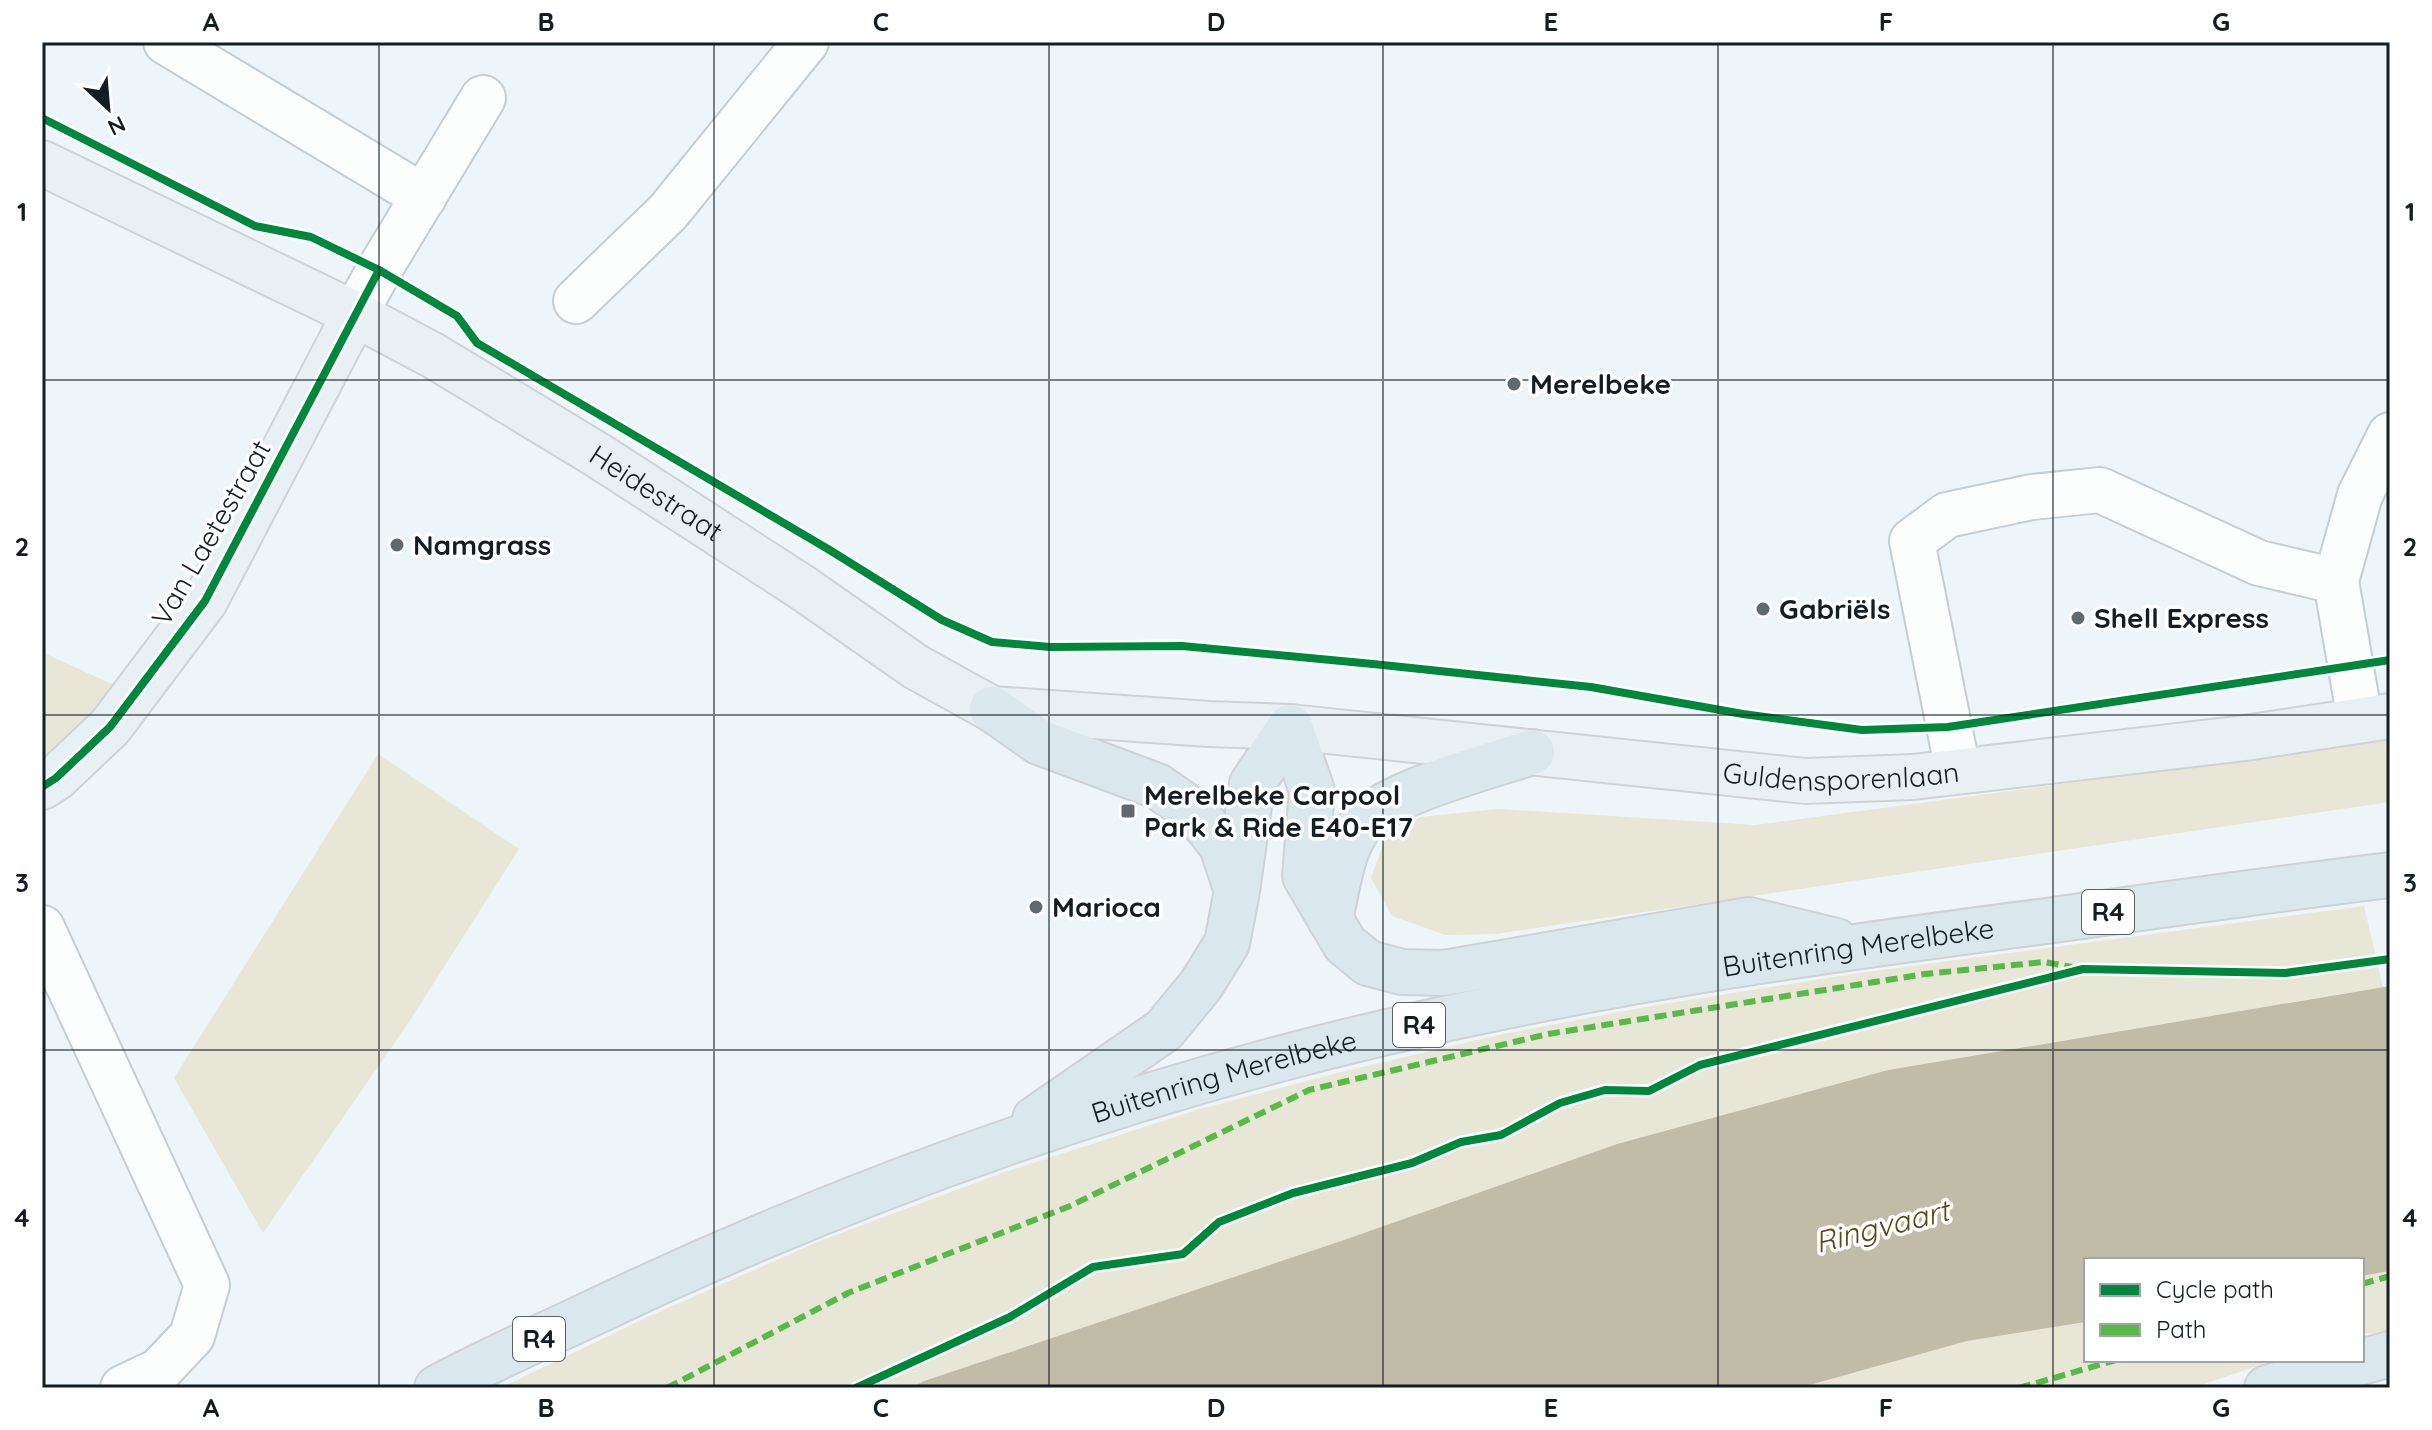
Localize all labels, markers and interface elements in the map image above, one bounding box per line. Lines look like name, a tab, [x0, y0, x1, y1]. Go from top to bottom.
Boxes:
text: A	[203, 5, 220, 38]
text: B	[537, 5, 555, 38]
text: C	[873, 5, 889, 38]
text: D	[1207, 5, 1225, 38]
text: E	[1544, 5, 1558, 38]
text: F	[1879, 5, 1893, 38]
text: G	[2212, 5, 2230, 38]
north arrow	[68, 68, 148, 148]
text: N	[103, 110, 130, 142]
text: 1	[17, 195, 27, 228]
text: 1	[2405, 195, 2415, 228]
place label: Merelbeke	[1530, 366, 1671, 401]
marker: Merelbeke	[1505, 375, 1523, 393]
street label: Van Laetestraat	[143, 434, 278, 632]
street label: Heidestraat	[583, 437, 730, 548]
place label: Namgrass	[413, 527, 551, 562]
text: 2	[15, 530, 29, 563]
text: 2	[2403, 530, 2417, 563]
marker: Namgrass	[388, 536, 406, 554]
place label: Gabriëls	[1779, 591, 1890, 626]
marker: Gabriëls	[1754, 600, 1772, 618]
place label: Shell Express	[2094, 600, 2269, 635]
marker: Shell Express	[2069, 609, 2087, 627]
street label: Guldensporenlaan	[1721, 754, 1961, 798]
place label: Merelbeke Carpool Park & Ride E40-E17	[1144, 777, 1413, 844]
marker: Merelbeke Carpool Park & Ride E40-E17	[1119, 802, 1137, 820]
text: 3	[15, 866, 29, 899]
text: 3	[2403, 866, 2417, 899]
place label: Marioca	[1052, 889, 1161, 924]
road number: R4	[2082, 890, 2134, 934]
marker: Marioca	[1027, 898, 1045, 916]
street label: Buitenring Merelbeke	[1720, 910, 1996, 984]
road number: R4	[1393, 1003, 1445, 1047]
street label: Buitenring Merelbeke	[1087, 1022, 1360, 1130]
water label: Ringvaart	[1811, 1190, 1955, 1261]
text: 4	[14, 1201, 30, 1234]
text: 4	[2402, 1201, 2418, 1234]
legend	[2084, 1258, 2364, 1362]
text: Cycle path	[2156, 1274, 2274, 1304]
text: Path	[2156, 1314, 2207, 1344]
road number: R4	[513, 1317, 565, 1361]
text: A	[203, 1391, 220, 1424]
text: B	[537, 1391, 555, 1424]
text: C	[873, 1391, 889, 1424]
text: D	[1207, 1391, 1225, 1424]
text: E	[1544, 1391, 1558, 1424]
text: F	[1879, 1391, 1893, 1424]
text: G	[2212, 1391, 2230, 1424]

